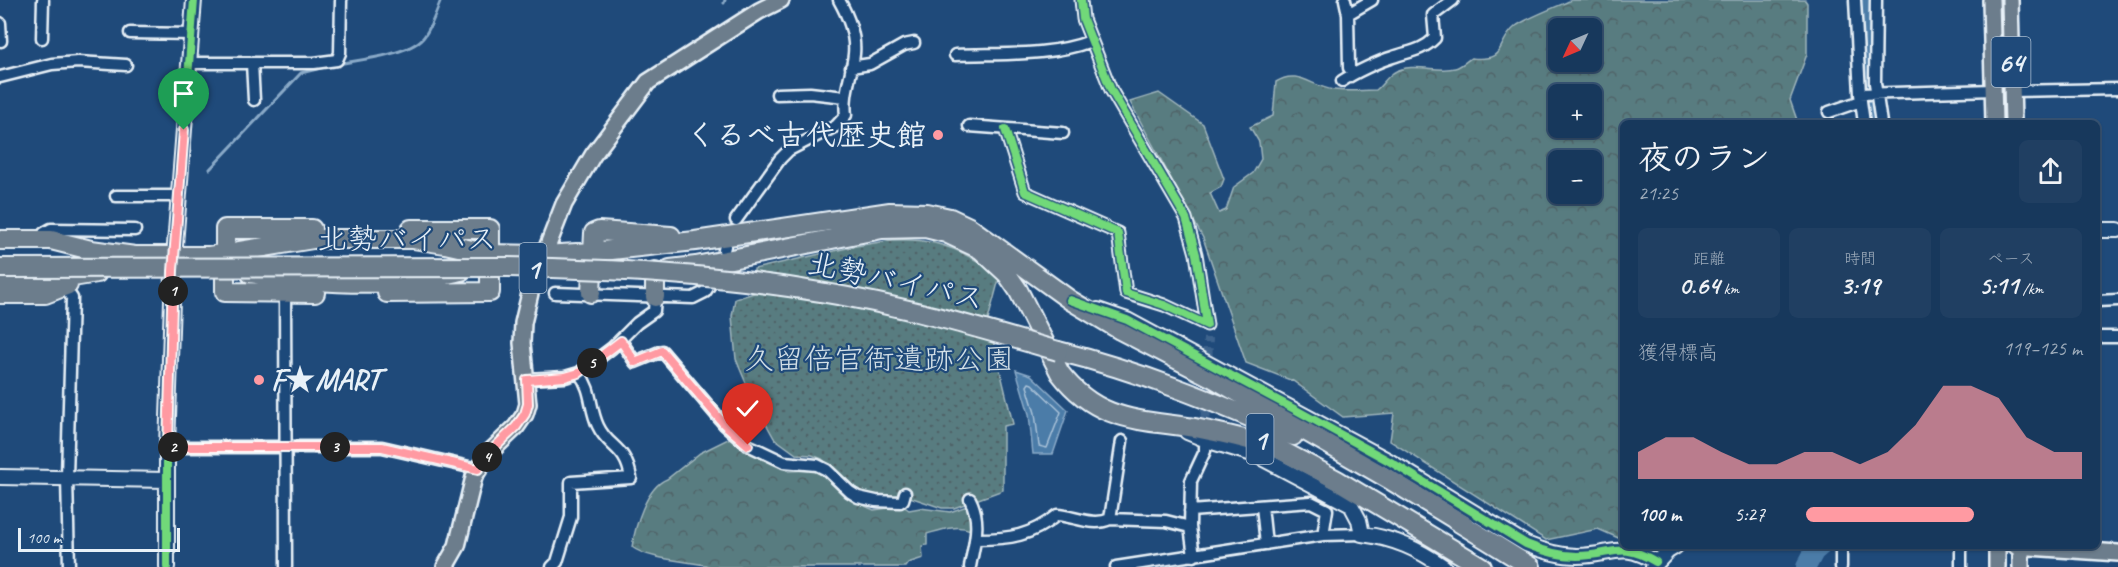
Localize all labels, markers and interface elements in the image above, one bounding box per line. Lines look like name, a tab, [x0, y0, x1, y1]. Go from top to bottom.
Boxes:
north arrow	[1548, 18, 1602, 72]
map controls	[1548, 18, 1602, 204]
road number: 64	[1992, 37, 2030, 87]
pin	[158, 68, 209, 130]
icon: arrive	[167, 77, 200, 110]
button: +	[1548, 84, 1602, 138]
place label: くるべ古代歴史館	[686, 116, 926, 154]
marker: くるべ古代歴史館	[931, 128, 945, 142]
text: 夜のラン	[1638, 137, 1770, 179]
button: share	[2019, 140, 2082, 203]
button: −	[1548, 150, 1602, 204]
text: 21:25	[1638, 181, 1678, 206]
street label: 北勢バイパス	[317, 220, 497, 258]
road number: 1	[520, 243, 546, 293]
street label: 北勢バイパス	[804, 244, 988, 318]
text: 距離	[1693, 249, 1725, 269]
text: 時間	[1844, 249, 1876, 269]
text: ペース	[1987, 249, 2035, 269]
text: 0.64	[1679, 269, 1720, 302]
text: 3:19	[1840, 269, 1880, 302]
text: 5:11	[1979, 269, 2019, 302]
pin: 1	[158, 276, 188, 306]
text: km	[1720, 279, 1739, 299]
text: /km	[2019, 279, 2043, 299]
text: 1	[169, 281, 177, 301]
text: 119–125 m	[2003, 336, 2082, 361]
park label: 久留倍官衙遺跡公園	[744, 340, 1014, 378]
text: 獲得標高	[1638, 340, 1718, 365]
pin: 5	[577, 348, 607, 378]
text: 5	[589, 353, 595, 373]
place label: F★MART	[271, 361, 389, 399]
marker: F★MART	[252, 373, 266, 387]
pin	[722, 383, 773, 445]
icon: check	[731, 392, 764, 425]
road number: 1	[1246, 414, 1274, 464]
pin: 2	[158, 432, 188, 462]
pin: 3	[320, 432, 350, 462]
text: 2	[169, 437, 177, 457]
text: 3	[331, 437, 339, 457]
pin: 4	[472, 442, 502, 472]
text: 4	[483, 447, 491, 467]
text: 100 m	[1638, 502, 1681, 527]
text: 5:27	[1734, 502, 1765, 527]
scale bar	[18, 525, 180, 552]
text: 100 m	[27, 528, 61, 548]

